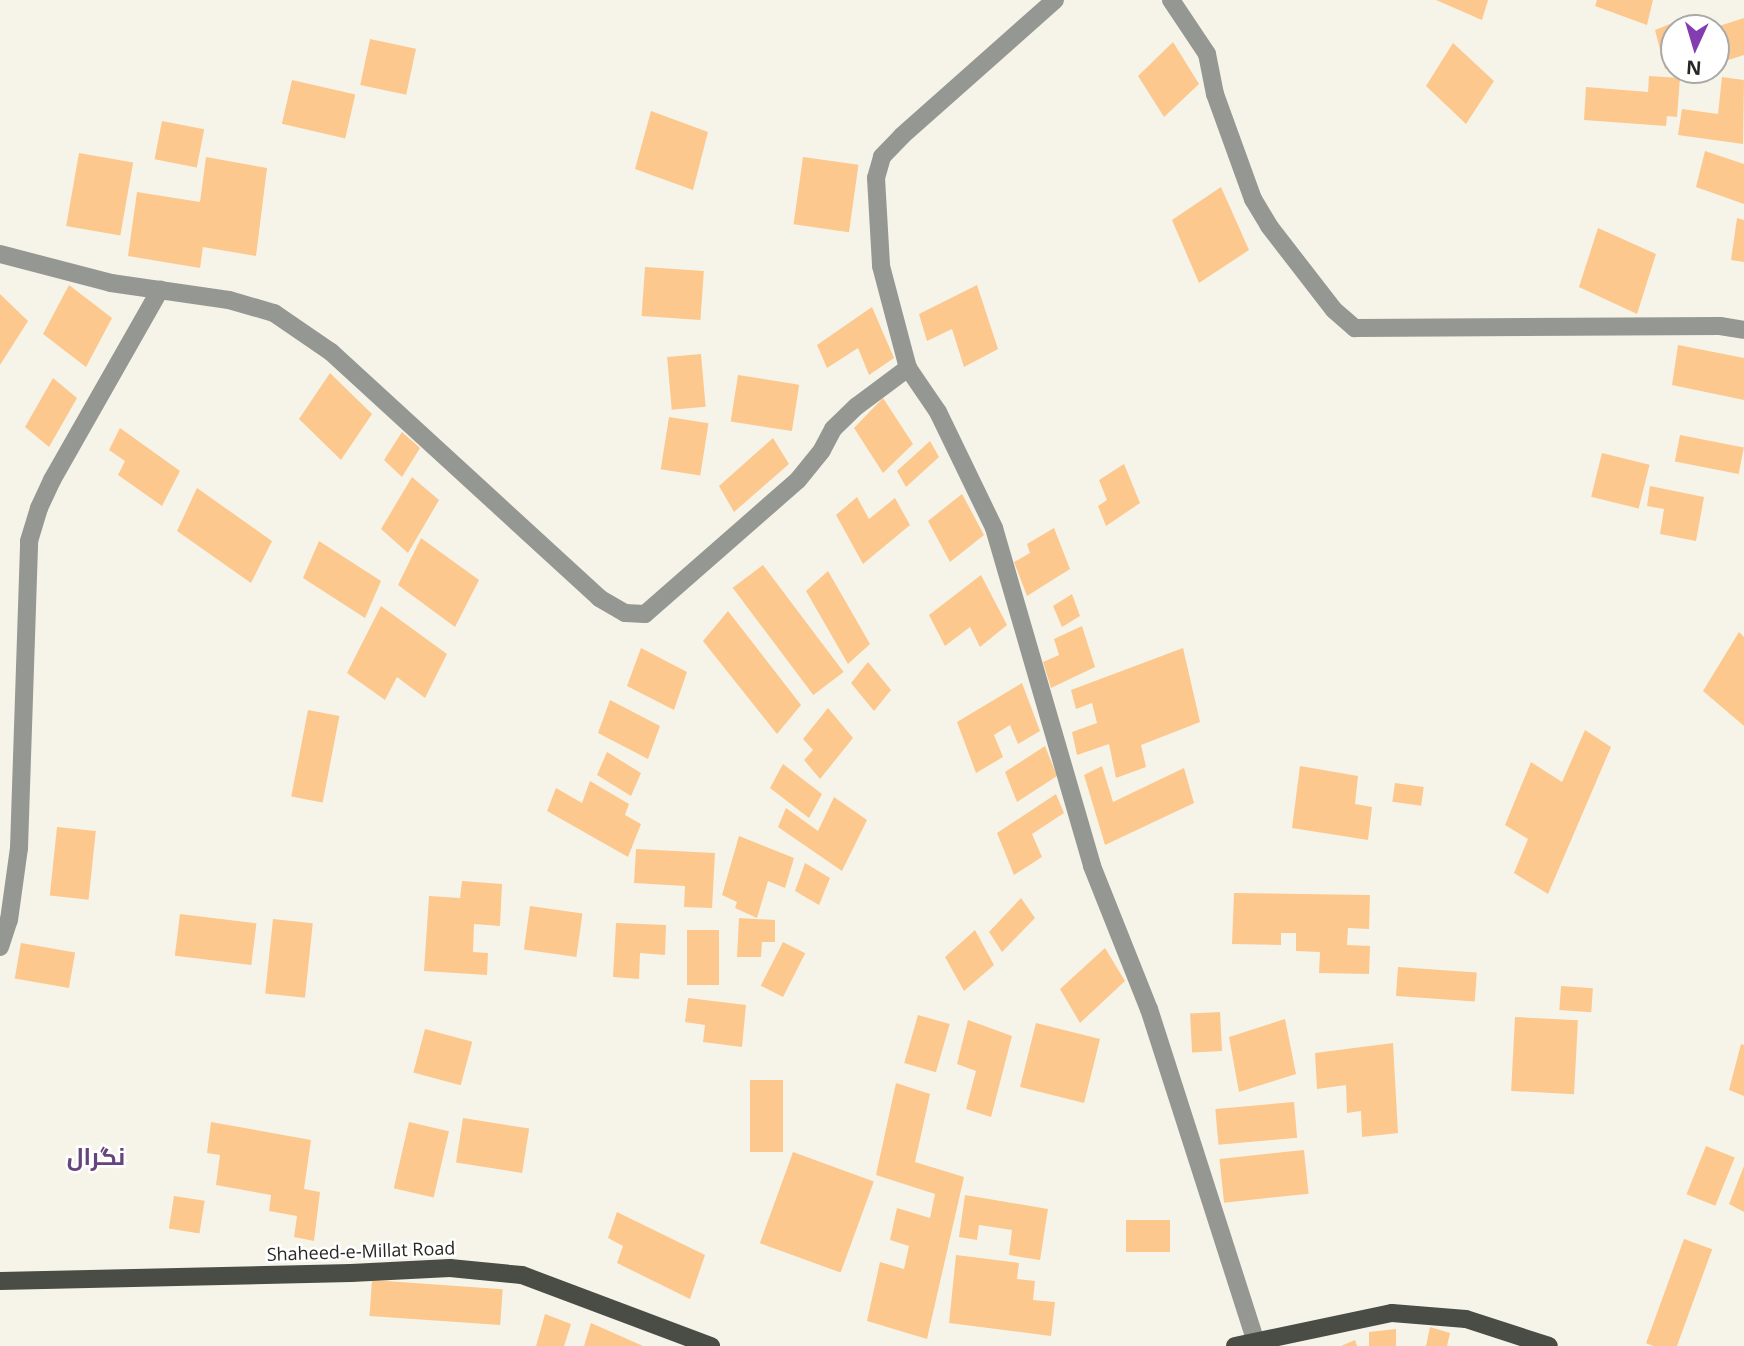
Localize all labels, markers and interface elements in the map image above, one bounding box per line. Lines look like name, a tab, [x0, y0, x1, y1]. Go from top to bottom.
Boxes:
north arrow	[1660, 14, 1730, 84]
text: N	[1685, 54, 1702, 81]
district label: نگرال	[67, 1142, 125, 1170]
street label: Shaheed-e-Millat Road	[266, 1237, 456, 1265]

